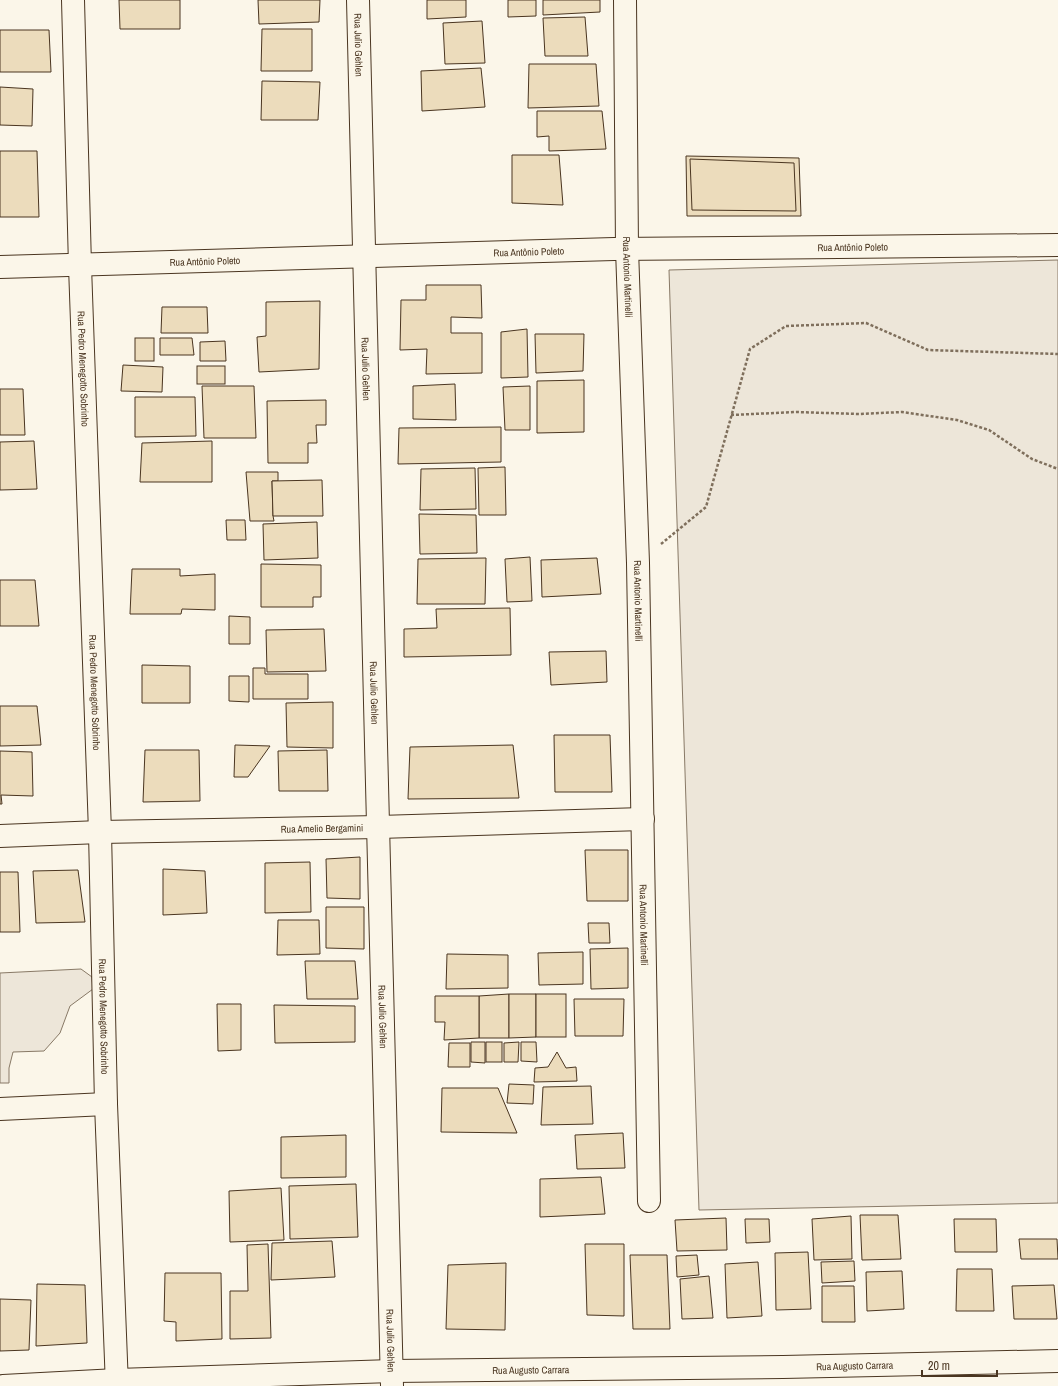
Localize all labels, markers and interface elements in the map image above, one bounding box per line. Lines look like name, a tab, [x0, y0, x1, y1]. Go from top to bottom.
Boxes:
street label: Rua Julio Gehlen	[352, 13, 366, 77]
street label: Rua Antonio Martinelli	[620, 236, 636, 318]
street label: Rua Antônio Poleto	[817, 240, 889, 254]
street label: Rua Antônio Poleto	[493, 244, 565, 259]
street label: Rua Antônio Poleto	[169, 253, 241, 269]
street label: Rua Pedro Menegotto Sobrinho	[75, 311, 92, 427]
street label: Rua Julio Gehlen	[359, 337, 374, 401]
street label: Rua Antonio Martinelli	[631, 560, 646, 642]
street label: Rua Pedro Menegotto Sobrinho	[87, 635, 104, 751]
street label: Rua Julio Gehlen	[367, 661, 382, 725]
street label: Rua Amelio Bergamini	[280, 821, 363, 835]
street label: Rua Antonio Martinelli	[637, 884, 651, 965]
street label: Rua Pedro Menegotto Sobrinho	[96, 958, 112, 1075]
street label: Rua Julio Gehlen	[376, 985, 390, 1049]
street label: Rua Julio Gehlen	[384, 1309, 398, 1372]
scale bar	[922, 1352, 997, 1378]
street label: Rua Augusto Carrara	[816, 1358, 894, 1373]
text: 20 m	[928, 1358, 950, 1374]
street label: Rua Augusto Carrara	[492, 1363, 570, 1376]

